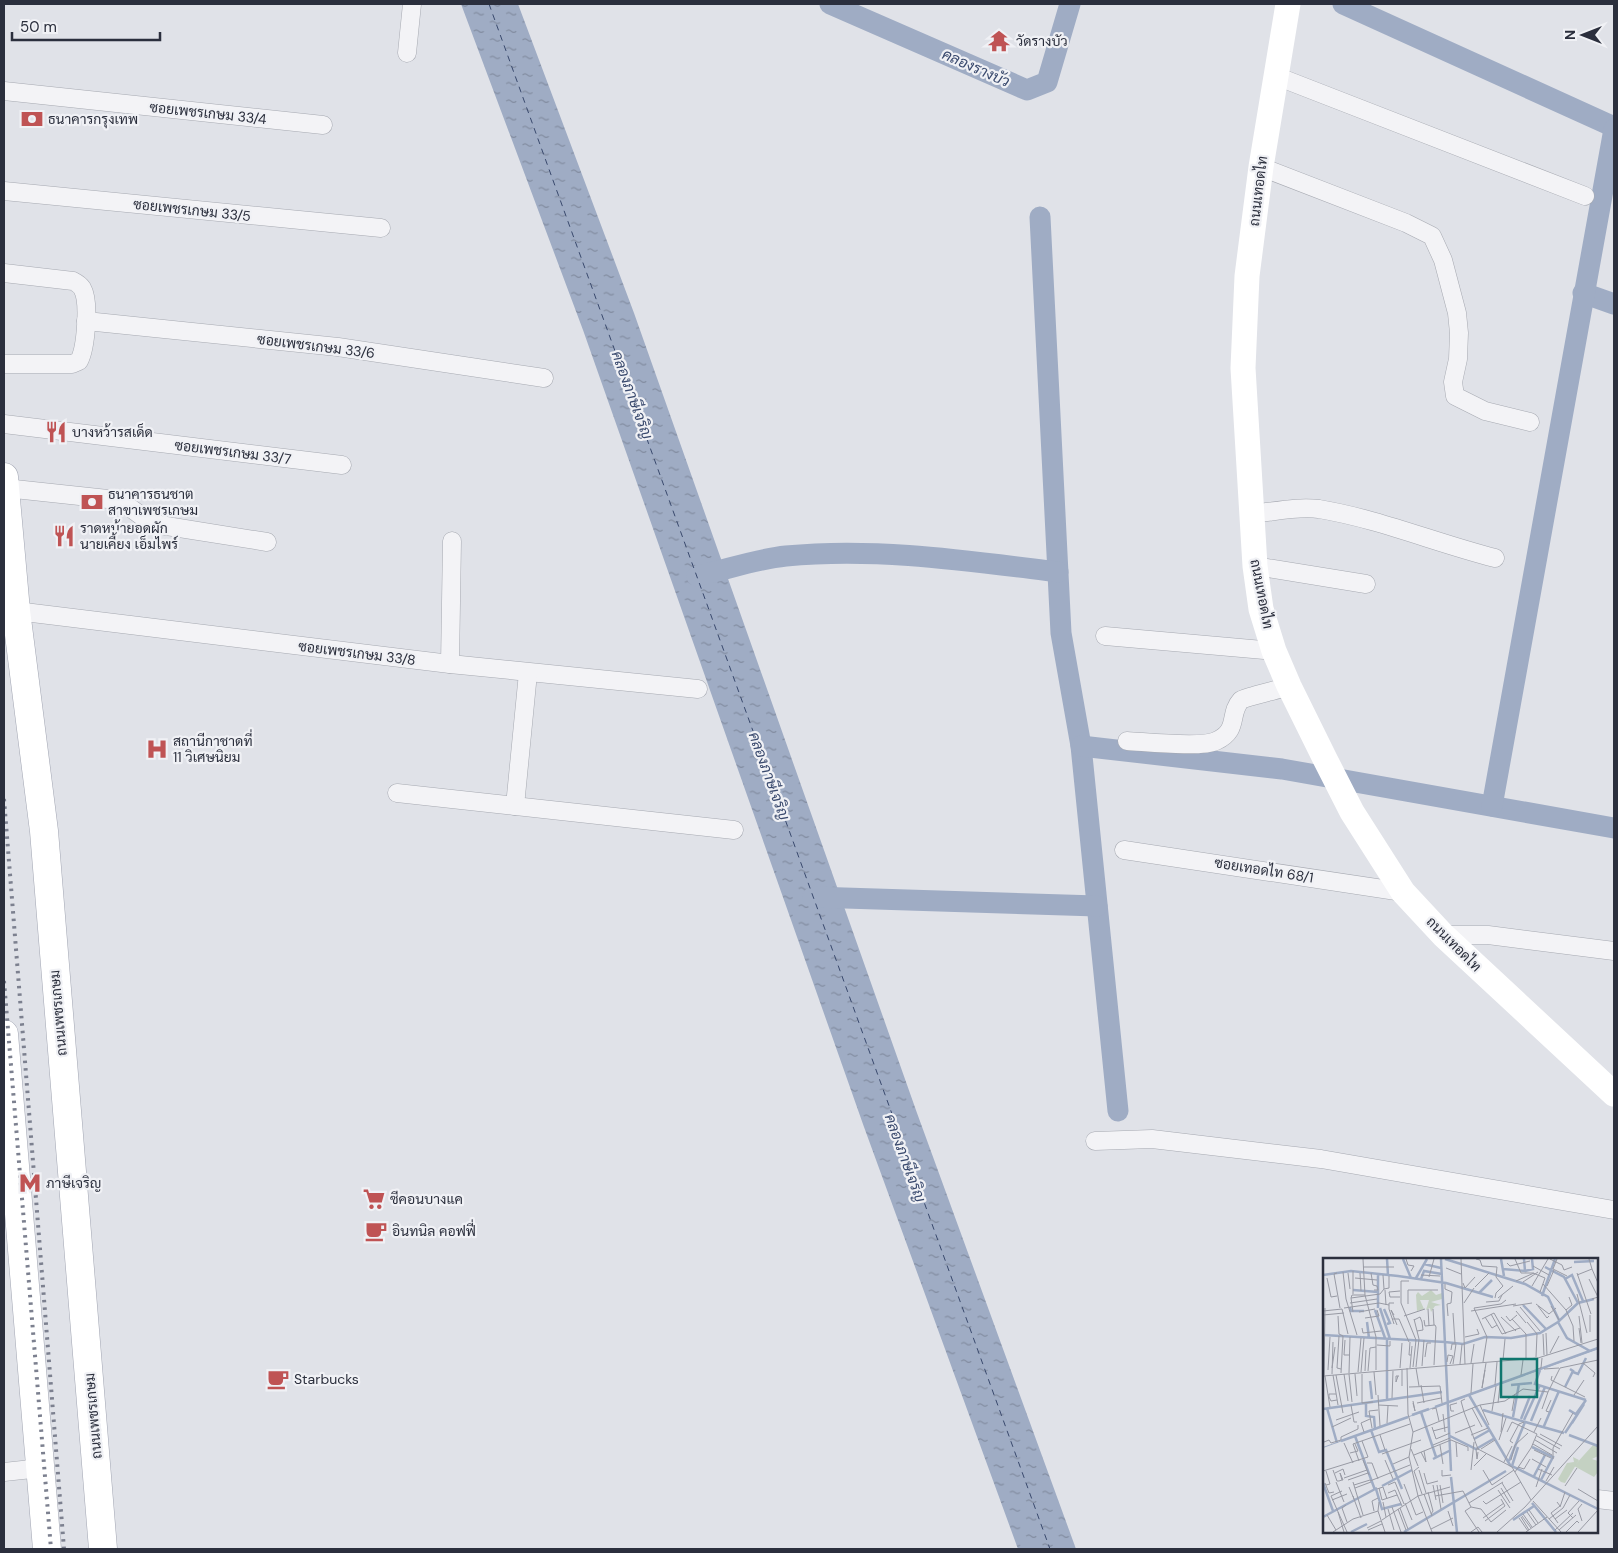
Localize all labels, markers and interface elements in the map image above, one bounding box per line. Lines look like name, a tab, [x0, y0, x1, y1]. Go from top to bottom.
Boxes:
scale bar	[12, 10, 160, 42]
north arrow	[1558, 10, 1608, 60]
text: 50 m	[20, 17, 57, 37]
temple icon: วัดรางบัว	[986, 28, 1012, 54]
text: N	[1561, 30, 1579, 40]
place label: วัดรางบัว	[1016, 32, 1068, 50]
water label: คลองรางบัว	[939, 44, 1013, 92]
street label: ซอยเพชรเกษม 33/4	[149, 98, 268, 128]
bank icon: ธนาคารกรุงเทพ	[19, 106, 45, 132]
place label: ธนาคารกรุงเทพ	[48, 110, 138, 129]
street label: ถนนเทอดไท	[1245, 155, 1271, 227]
street label: ซอยเพชรเกษม 33/5	[132, 195, 252, 225]
street label: ซอยเพชรเกษม 33/6	[256, 330, 376, 362]
water label: คลองภาษีเจริญ	[607, 348, 657, 443]
restaurant icon: บางหว้ารสเด็ด	[43, 419, 69, 445]
place label: บางหว้ารสเด็ด	[72, 423, 153, 441]
street label: ซอยเพชรเกษม 33/7	[174, 436, 292, 468]
place label: ธนาคารธนชาต สาขาเพชรเกษม	[108, 485, 198, 519]
bank icon: ธนาคารธนชาต สาขาเพชรเกษม	[79, 489, 105, 515]
place label: ราดหน้ายอดผัก นายเคี้ยง เอ็มไพร์	[80, 519, 178, 553]
restaurant icon: ราดหน้ายอดผัก นายเคี้ยง เอ็มไพร์	[51, 523, 77, 549]
street label: ถนนเทอดไท	[1246, 558, 1278, 630]
street label: ซอยเพชรเกษม 33/8	[297, 637, 417, 669]
place label: สถานีกาชาดที่ 11 วิเศษนิยม	[173, 729, 253, 766]
water label: คลองภาษีเจริญ	[744, 729, 794, 824]
hospital icon: สถานีกาชาดที่ 11 วิเศษนิยม	[144, 736, 170, 762]
street label: ซอยเทอดไท 68/1	[1213, 853, 1315, 887]
street label: ถนนเทอดไท	[1423, 913, 1485, 975]
street label: ถนนเพชรเกษม	[45, 969, 71, 1057]
water label: คลองภาษีเจริญ	[880, 1111, 930, 1206]
metro station icon: ภาษีเจริญ	[17, 1170, 43, 1196]
place label: ภาษีเจริญ	[46, 1174, 101, 1192]
supermarket icon: ซีคอนบางแค	[361, 1186, 387, 1212]
place label: ซีคอนบางแค	[390, 1190, 463, 1208]
cafe icon: อินทนิล คอฟฟี่	[363, 1218, 389, 1244]
place label: อินทนิล คอฟฟี่	[392, 1219, 476, 1240]
inset map	[1323, 1258, 1598, 1533]
cafe icon: Starbucks	[265, 1366, 291, 1392]
place label: Starbucks	[294, 1370, 359, 1388]
street label: ถนนเพชรเกษม	[80, 1372, 106, 1460]

